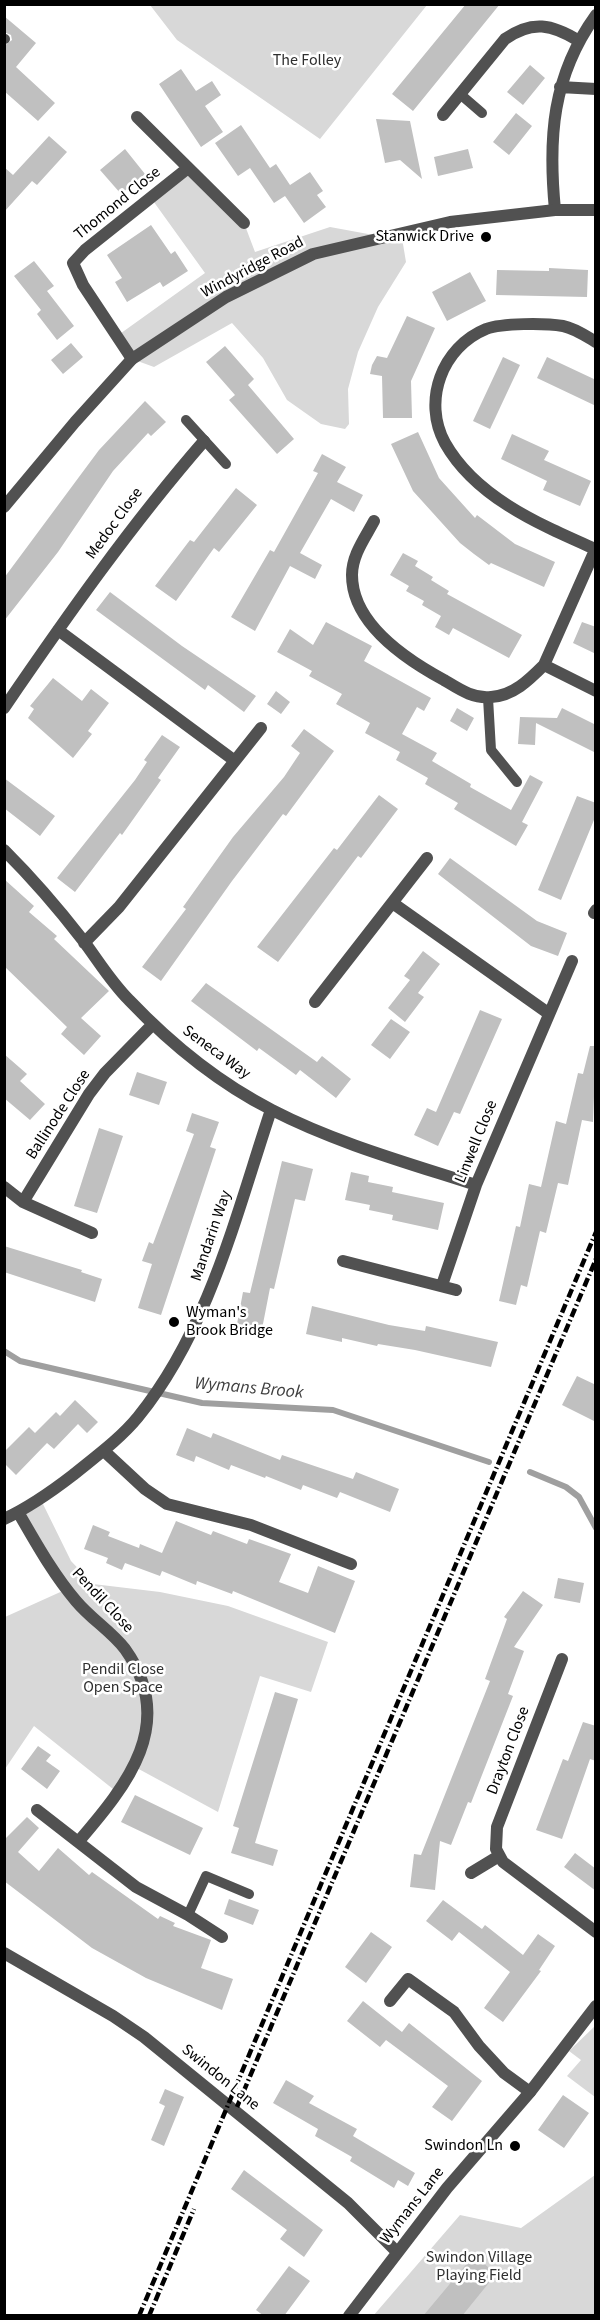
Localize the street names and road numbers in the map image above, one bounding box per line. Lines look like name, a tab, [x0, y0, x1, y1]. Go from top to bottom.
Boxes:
street label: Thomond Close	[71, 163, 165, 245]
street label: Windyridge Road	[198, 233, 308, 303]
street label: Medoc Close	[83, 484, 147, 564]
street label: Seneca Way	[178, 1022, 254, 1084]
street label: Ballinode Close	[23, 1066, 95, 1164]
street label: Linwell Close	[452, 1098, 502, 1186]
street label: Mandarin Way	[188, 1188, 236, 1284]
street label: Pendil Close	[67, 1564, 137, 1638]
street label: Drayton Close	[483, 1704, 535, 1798]
street label: Swindon Lane	[177, 2041, 263, 2115]
street label: Wymans Lane	[377, 2164, 449, 2248]

